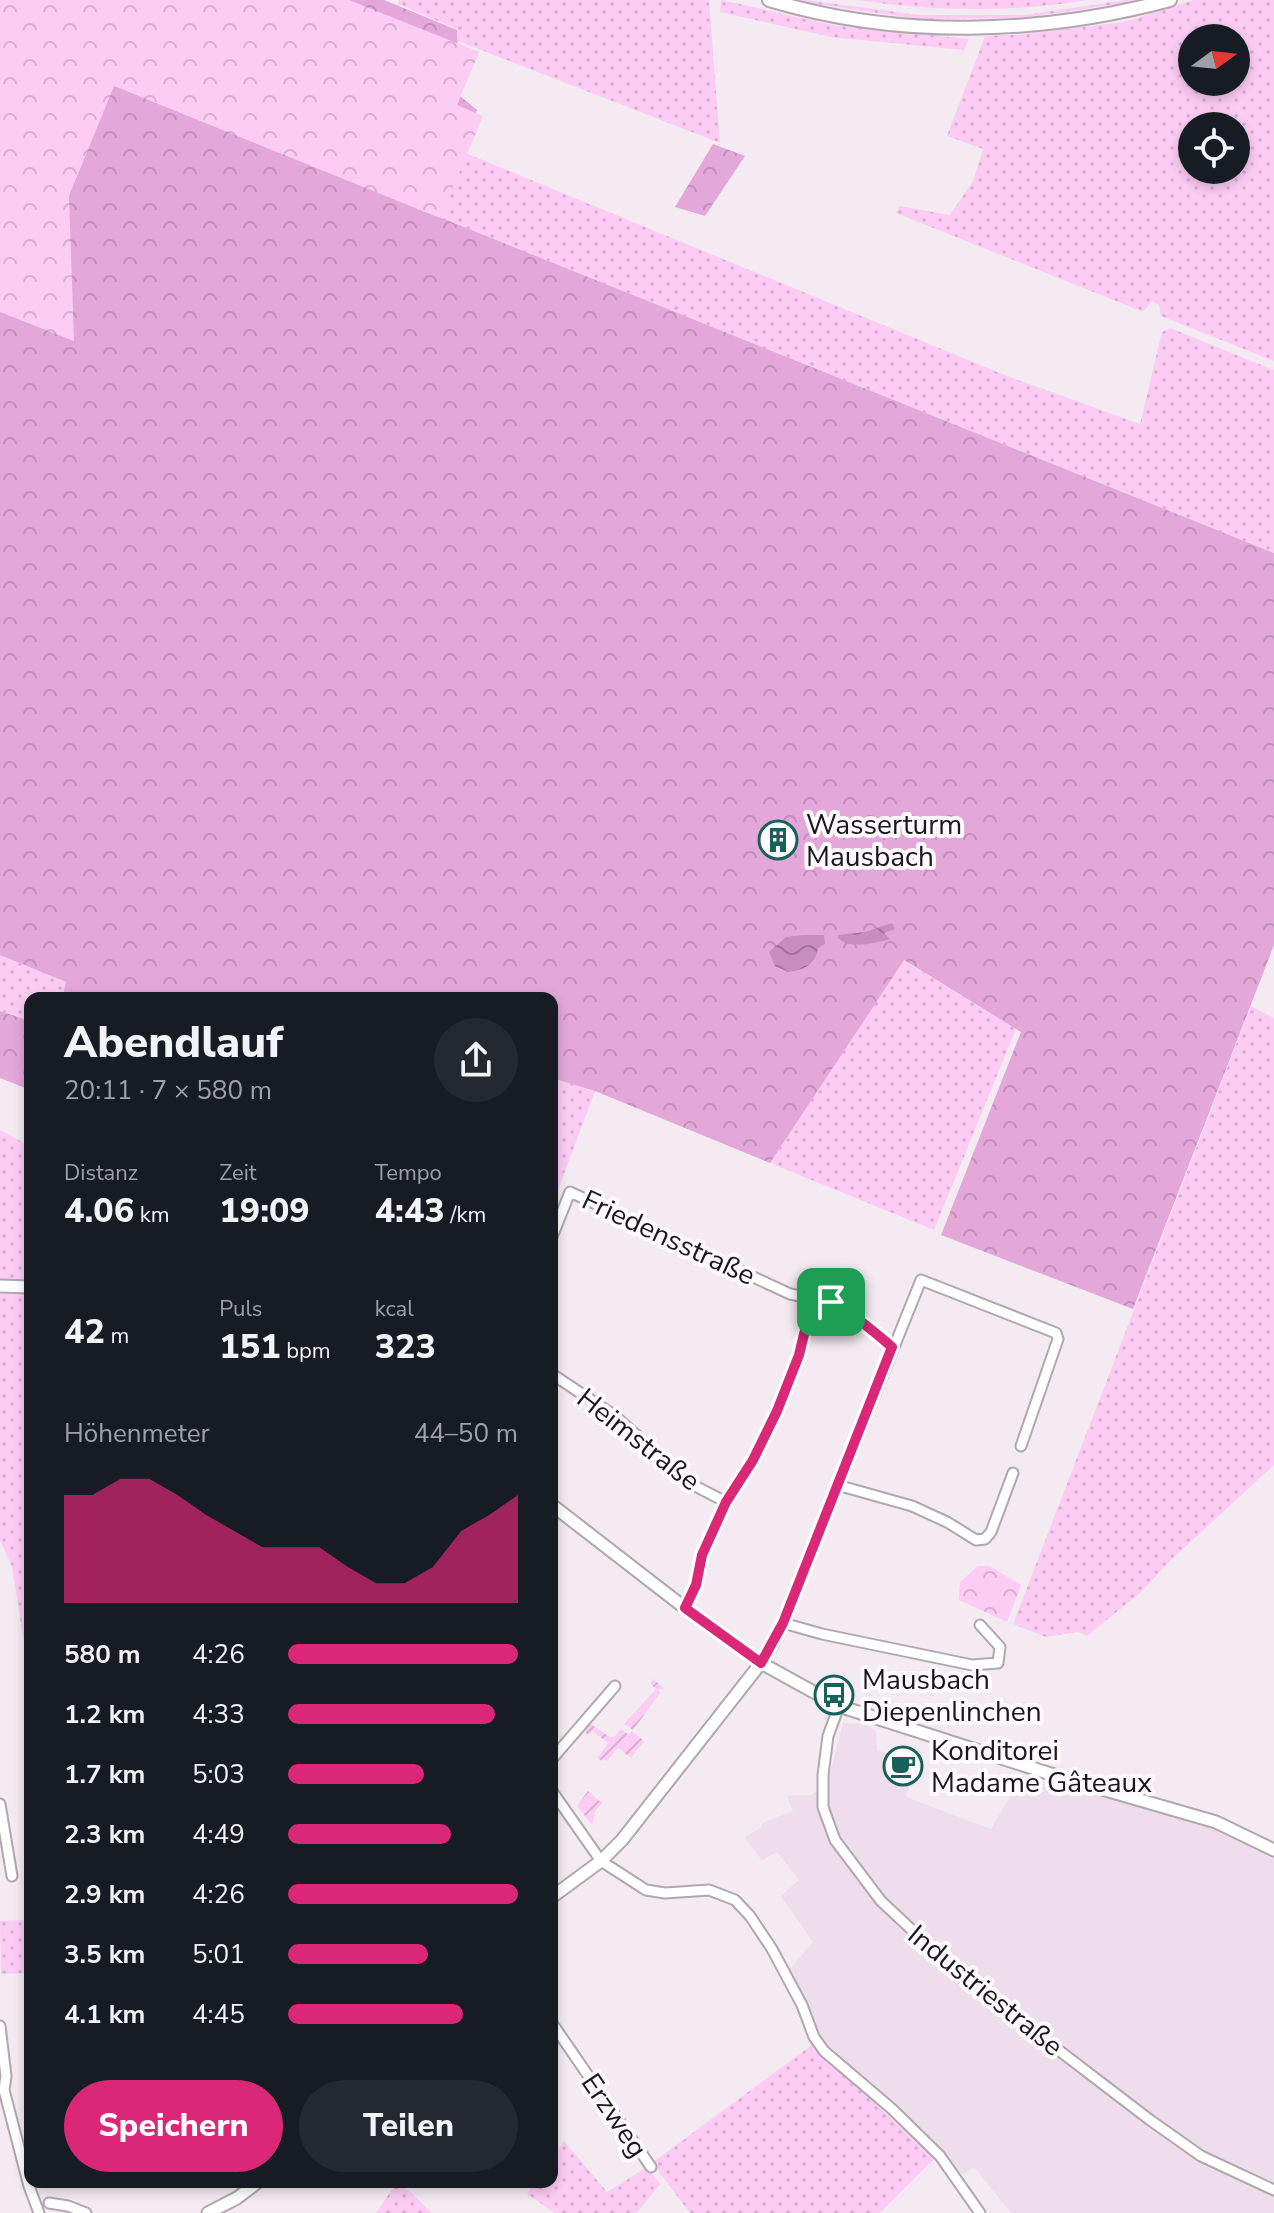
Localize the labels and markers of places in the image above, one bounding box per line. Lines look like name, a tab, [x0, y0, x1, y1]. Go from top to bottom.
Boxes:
place label: Wasserturm Mausbach	[806, 806, 962, 876]
building icon: Wasserturm Mausbach	[757, 819, 799, 861]
pin	[797, 1268, 865, 1336]
place label: Mausbach Diepenlinchen	[862, 1661, 1042, 1731]
bus stop icon: Mausbach Diepenlinchen	[813, 1674, 855, 1716]
place label: Konditorei Madame Gâteaux	[931, 1732, 1152, 1802]
cafe icon: Konditorei Madame Gâteaux	[882, 1745, 924, 1787]

